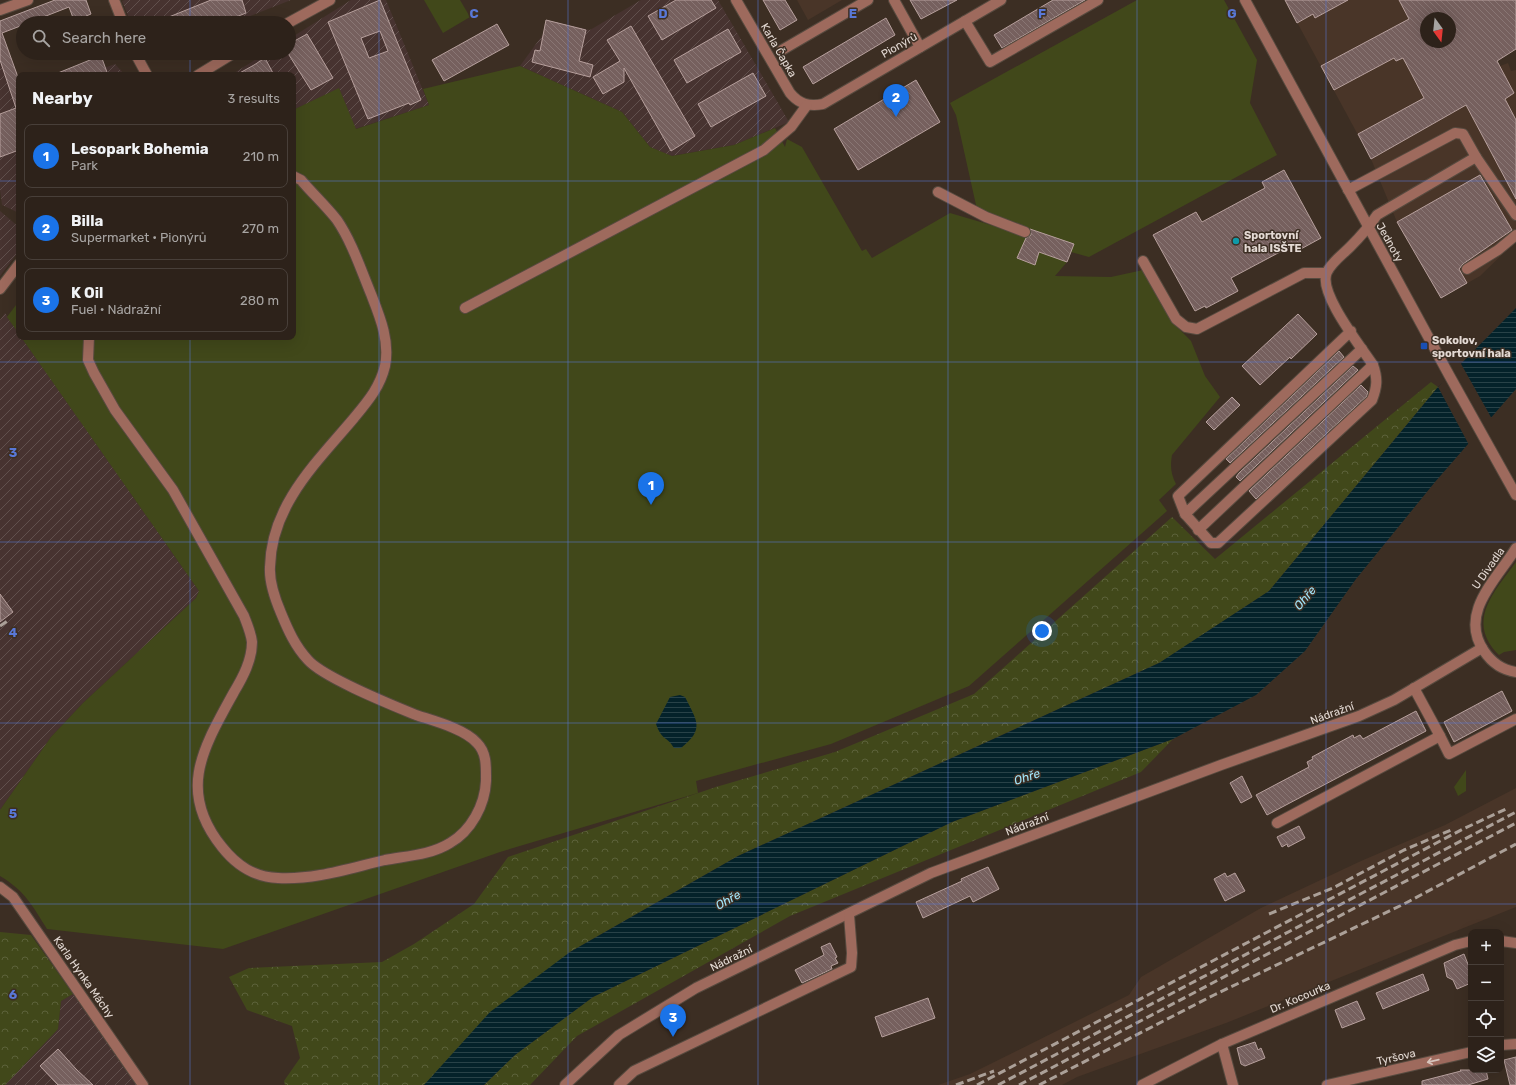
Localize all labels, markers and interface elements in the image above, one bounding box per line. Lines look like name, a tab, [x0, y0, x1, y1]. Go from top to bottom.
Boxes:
text: C	[469, 6, 479, 21]
text: D	[658, 6, 668, 21]
text: E	[849, 6, 857, 21]
text: F	[1038, 6, 1046, 21]
text: G	[1227, 6, 1237, 21]
north arrow	[1420, 12, 1456, 48]
search box	[16, 16, 296, 60]
street label: Karla Čapka	[758, 21, 799, 79]
icon: search	[30, 27, 52, 49]
text: Search here	[62, 29, 146, 47]
street label: Pionýrů	[879, 30, 920, 61]
pin: 2	[883, 84, 909, 117]
text: Nearby	[32, 88, 93, 108]
text: 3 results	[228, 91, 280, 106]
text: Lesopark Bohemia	[71, 140, 209, 158]
text: 1	[43, 149, 49, 164]
text: 210 m	[243, 149, 279, 164]
text: Park	[71, 158, 98, 173]
text: Billa	[71, 212, 103, 230]
street label: Jednoty	[1373, 220, 1406, 264]
text: 2	[42, 221, 50, 236]
text: 270 m	[242, 221, 279, 236]
place label: Sportovní hala ISŠTE	[1244, 229, 1302, 255]
text: Supermarket · Pionýrů	[71, 230, 207, 245]
marker: Sportovní hala ISŠTE	[1231, 236, 1241, 246]
text: K Oil	[71, 284, 103, 302]
text: 3	[42, 293, 50, 308]
text: 280 m	[240, 293, 279, 308]
text: Fuel · Nádražní	[71, 302, 161, 317]
place label: Sokolov, sportovní hala	[1432, 334, 1511, 360]
marker: Sokolov, sportovní hala	[1419, 341, 1429, 351]
text: 3	[9, 445, 18, 460]
pin: 1	[638, 472, 664, 505]
street label: U Divadla	[1469, 545, 1507, 592]
water label: Ohře	[1291, 583, 1319, 613]
your location	[1032, 621, 1052, 641]
text: 4	[9, 625, 18, 640]
street label: Nádražní	[1309, 699, 1357, 727]
water label: Ohře	[1012, 766, 1042, 788]
text: 5	[9, 806, 17, 821]
street label: Nádražní	[1004, 810, 1052, 839]
water label: Ohře	[713, 887, 743, 913]
map controls	[1468, 929, 1504, 1073]
button: +	[1468, 929, 1504, 965]
street label: Karla Hynka Máchy	[51, 934, 117, 1021]
street label: Nádražní	[708, 942, 756, 974]
button: −	[1468, 965, 1504, 1001]
street label: Dr. Kocourka	[1268, 979, 1332, 1016]
text: 6	[9, 987, 18, 1002]
button: locate	[1468, 1001, 1504, 1037]
pin: 3	[660, 1004, 686, 1037]
button: layers	[1468, 1037, 1504, 1073]
street label: Tyršova	[1375, 1047, 1417, 1068]
one-way arrow	[1427, 1057, 1440, 1065]

